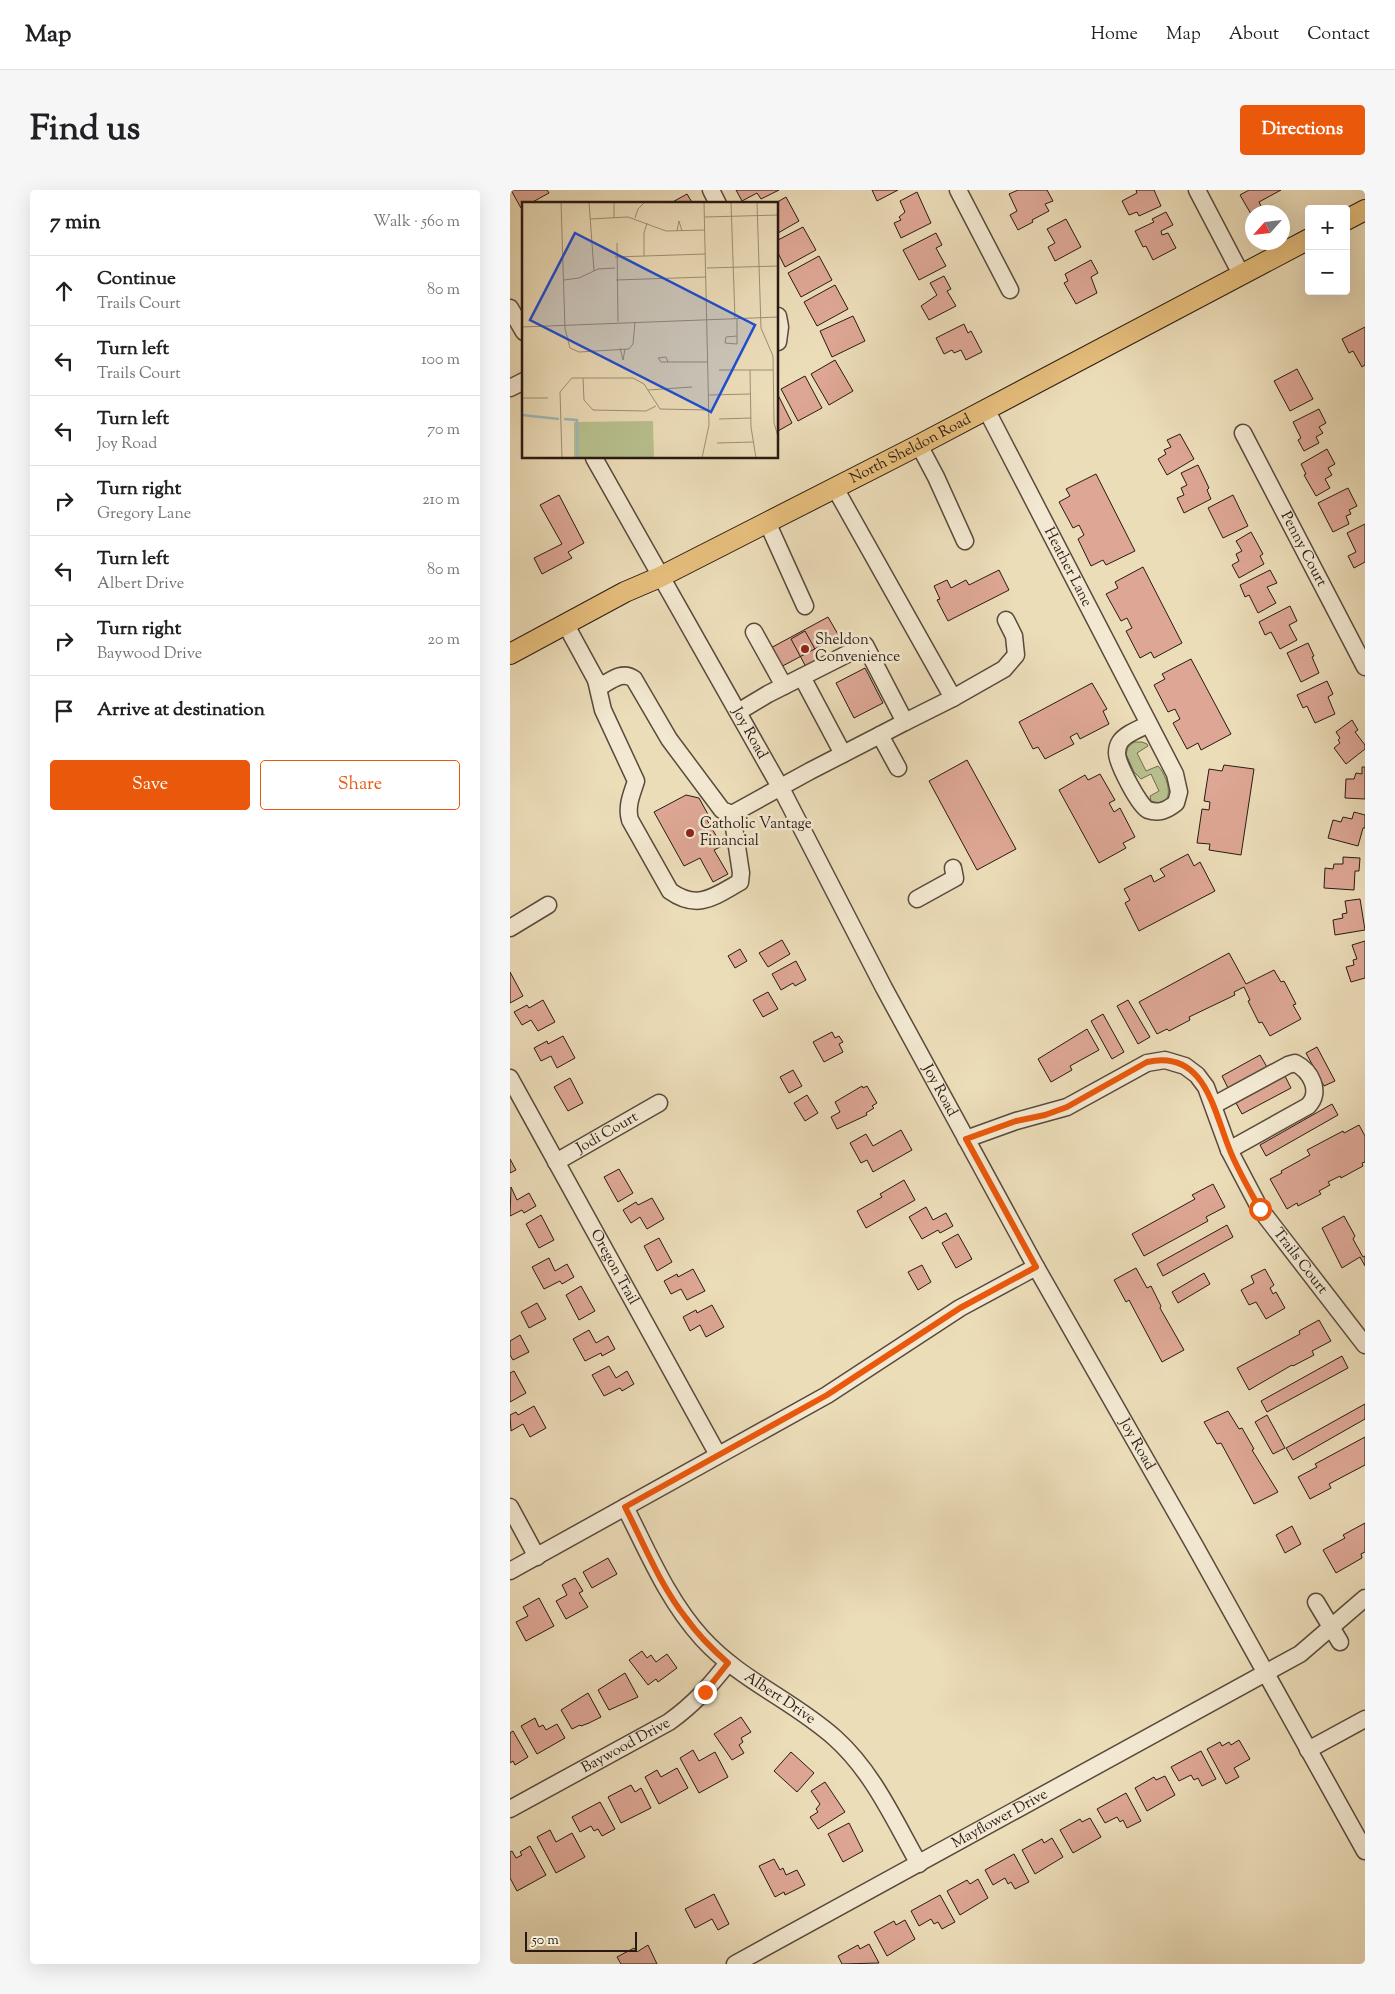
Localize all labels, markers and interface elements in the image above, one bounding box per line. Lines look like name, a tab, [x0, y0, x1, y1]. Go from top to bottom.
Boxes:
text: Map	[25, 18, 71, 52]
text: Home	[1091, 22, 1138, 48]
text: Map	[1166, 22, 1201, 48]
text: About	[1229, 22, 1279, 48]
text: Contact	[1307, 22, 1370, 48]
text: Find us	[30, 105, 140, 156]
button: Directions	[1240, 105, 1365, 155]
inset map	[522, 202, 779, 459]
north arrow	[1245, 205, 1290, 250]
map controls	[1305, 205, 1350, 295]
button: +	[1305, 205, 1350, 250]
text: 7 min	[50, 208, 101, 238]
text: Walk · 560 m	[373, 211, 460, 234]
button: −	[1305, 250, 1350, 295]
text: Continue	[97, 266, 176, 293]
icon: ahead	[50, 277, 78, 305]
text: 80 m	[427, 279, 460, 302]
text: Trails Court	[97, 293, 181, 316]
text: Turn left	[97, 336, 169, 363]
icon: left	[50, 347, 78, 375]
text: 100 m	[421, 349, 460, 372]
text: Trails Court	[97, 363, 181, 386]
text: Turn left	[97, 406, 169, 433]
street label: North Sheldon Road	[846, 409, 975, 489]
icon: left	[50, 417, 78, 445]
text: 70 m	[427, 419, 460, 442]
text: Joy Road	[97, 433, 157, 456]
text: Turn right	[97, 476, 181, 503]
icon: right	[50, 487, 78, 515]
text: 210 m	[422, 489, 460, 512]
text: Gregory Lane	[97, 503, 191, 526]
street label: Penny Court	[1275, 508, 1332, 590]
street label: Heather Lane	[1039, 524, 1097, 611]
text: Turn left	[97, 546, 169, 573]
icon: left	[50, 557, 78, 585]
text: 80 m	[427, 559, 460, 582]
text: Albert Drive	[97, 573, 184, 596]
text: Turn right	[97, 616, 181, 643]
icon: right	[50, 627, 78, 655]
text: 20 m	[427, 629, 460, 652]
place label: Sheldon Convenience	[815, 630, 900, 668]
text: Baywood Drive	[97, 643, 202, 666]
marker: Sheldon Convenience	[799, 643, 811, 655]
icon: arrive	[50, 697, 78, 725]
text: Arrive at destination	[97, 697, 265, 724]
street label: Joy Road	[726, 702, 773, 763]
button: Save	[50, 760, 250, 810]
button: Share	[260, 760, 460, 810]
place label: Catholic Vantage Financial	[700, 814, 812, 852]
marker: Catholic Vantage Financial	[684, 827, 696, 839]
street label: Joy Road	[917, 1060, 963, 1121]
street label: Jodi Court	[572, 1107, 642, 1159]
route start	[1249, 1198, 1272, 1221]
street label: Trails Court	[1268, 1224, 1333, 1299]
street label: Oregon Trail	[585, 1226, 644, 1309]
street label: Joy Road	[1113, 1414, 1160, 1474]
street label: Albert Drive	[740, 1667, 820, 1729]
route end	[694, 1681, 717, 1704]
street label: Baywood Drive	[577, 1713, 674, 1779]
street label: Mayflower Drive	[948, 1784, 1052, 1854]
scale bar	[525, 1929, 638, 1952]
text: 50 m	[532, 1931, 559, 1951]

